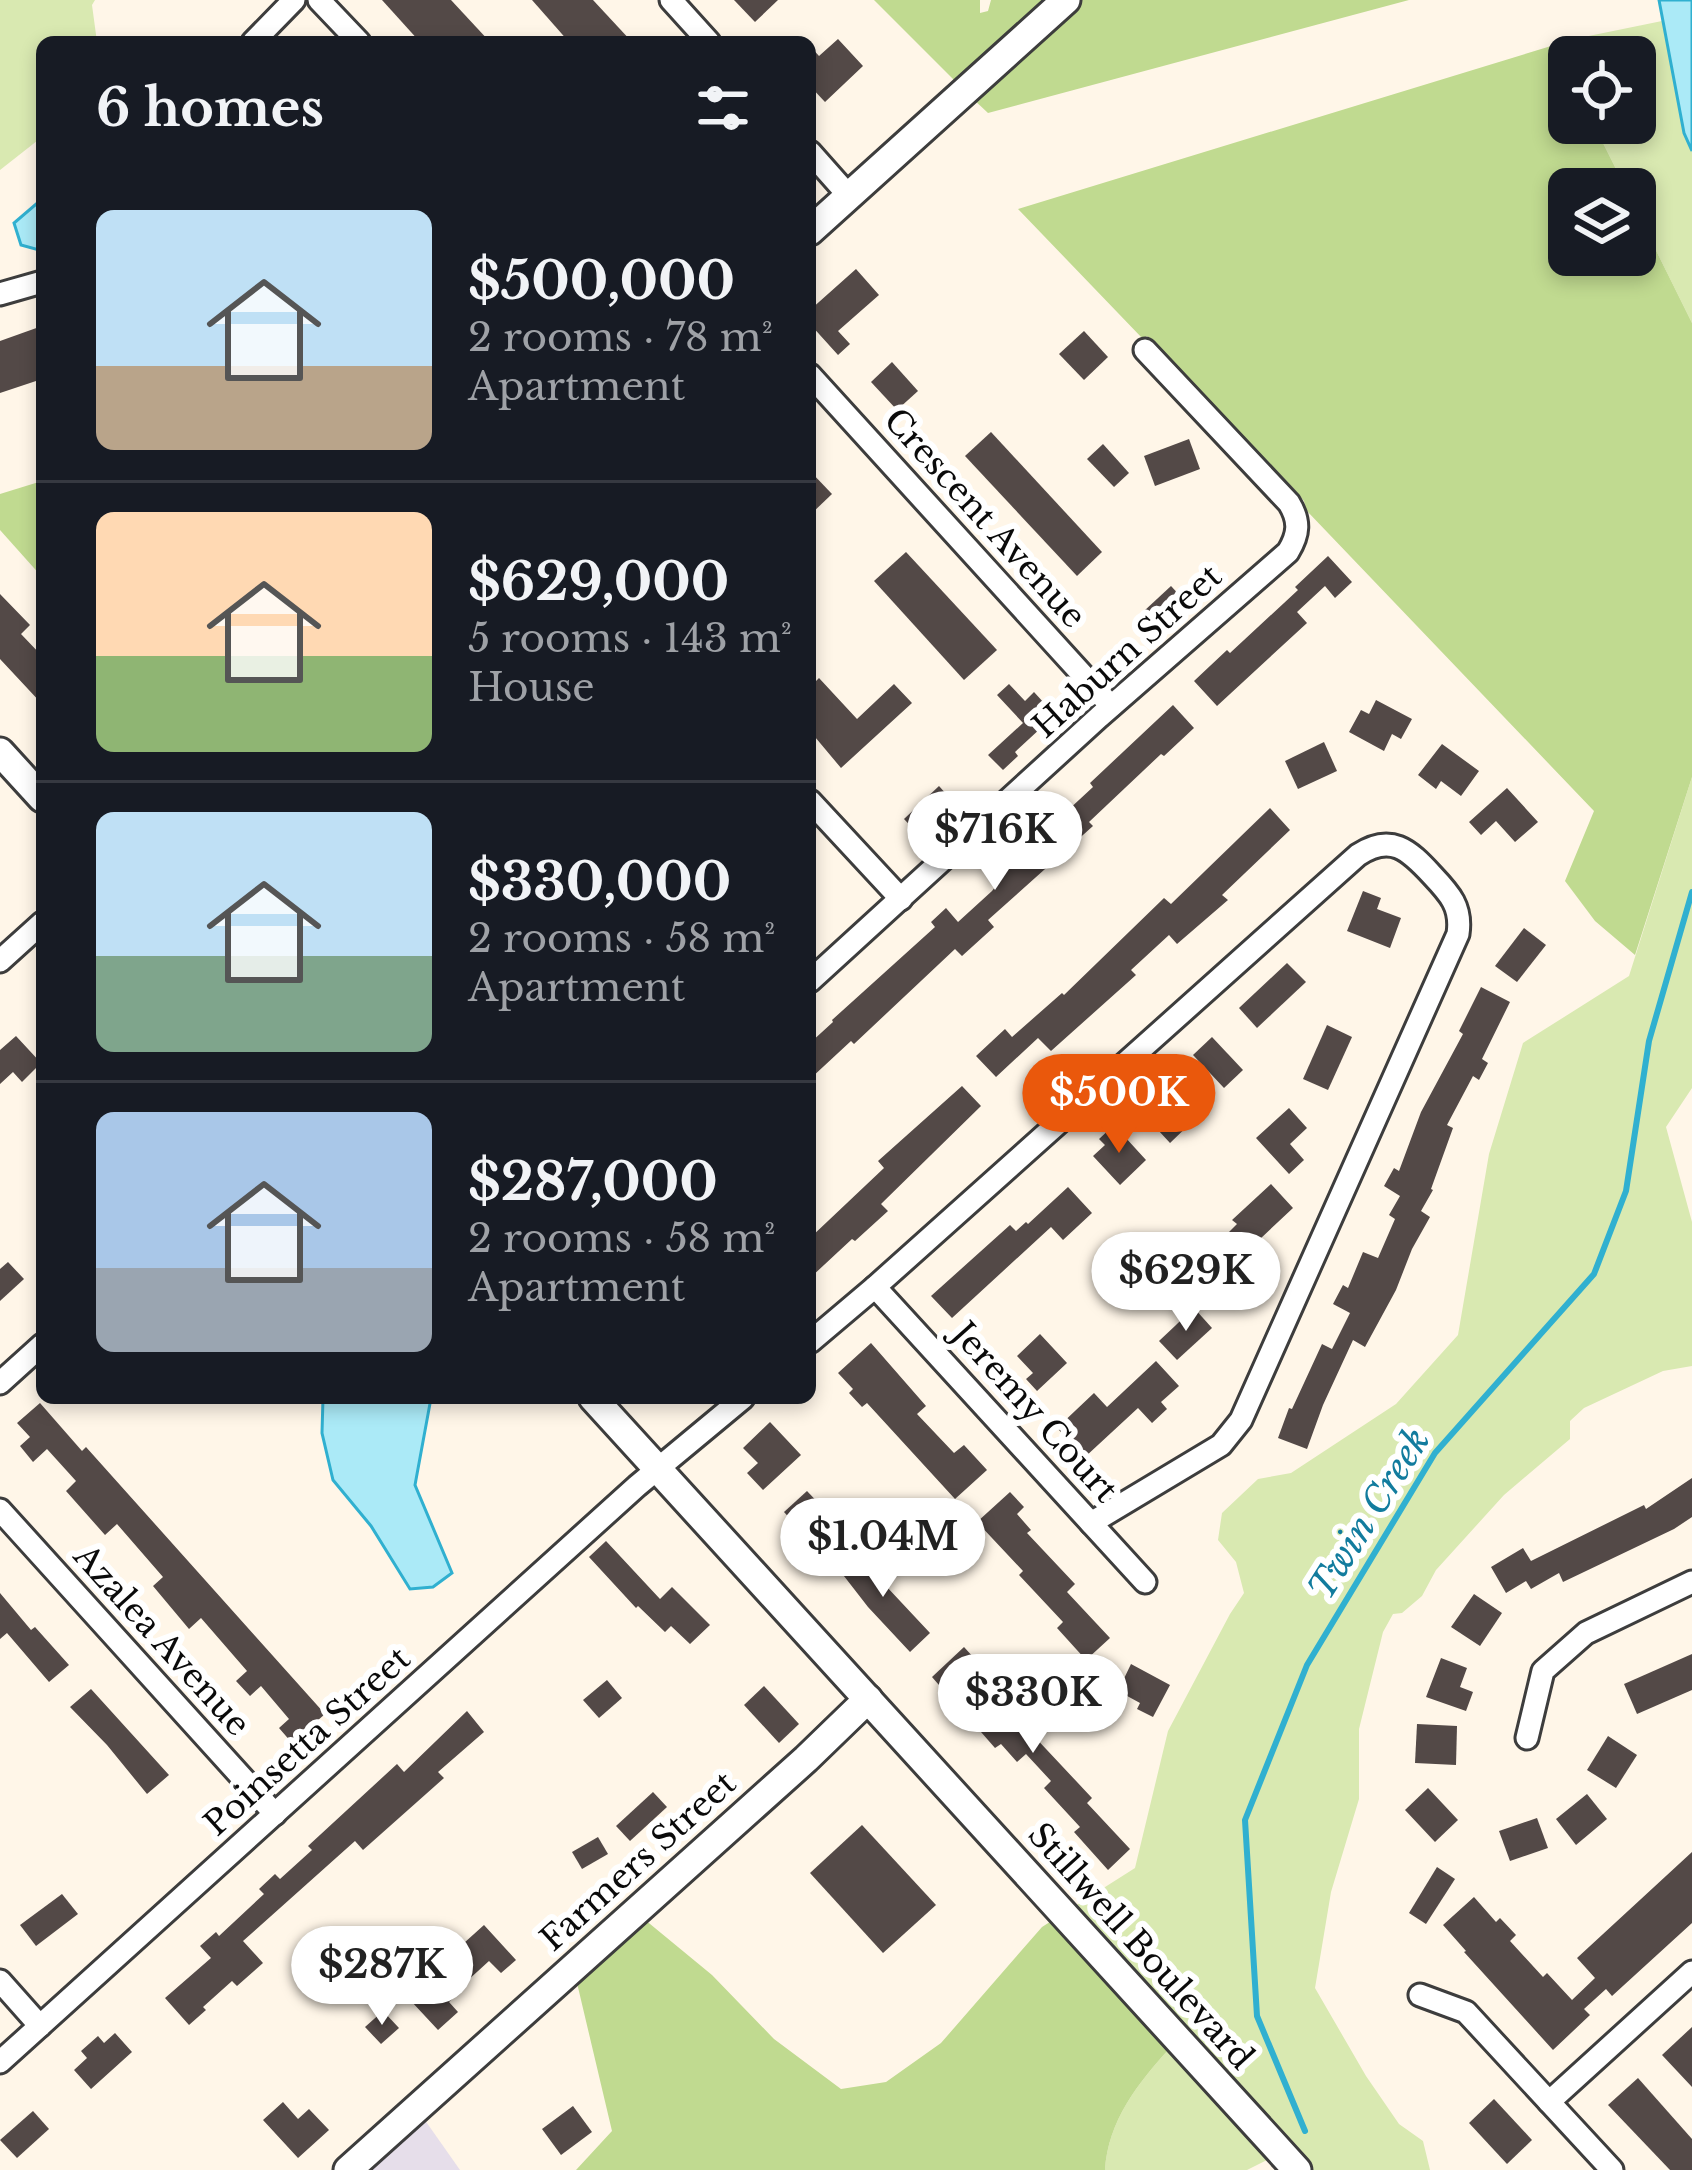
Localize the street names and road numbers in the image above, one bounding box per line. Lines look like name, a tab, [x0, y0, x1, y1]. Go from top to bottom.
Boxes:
street label: Crescent Avenue	[876, 400, 1094, 636]
street label: Haburn Street	[1024, 555, 1230, 746]
street label: Jeremy Court	[941, 1311, 1127, 1511]
street label: Azalea Avenue	[65, 1535, 259, 1744]
street label: Poinsetta Street	[196, 1638, 419, 1844]
street label: Farmers Street	[532, 1762, 745, 1959]
street label: Stillwell Boulevard	[1020, 1814, 1262, 2078]

